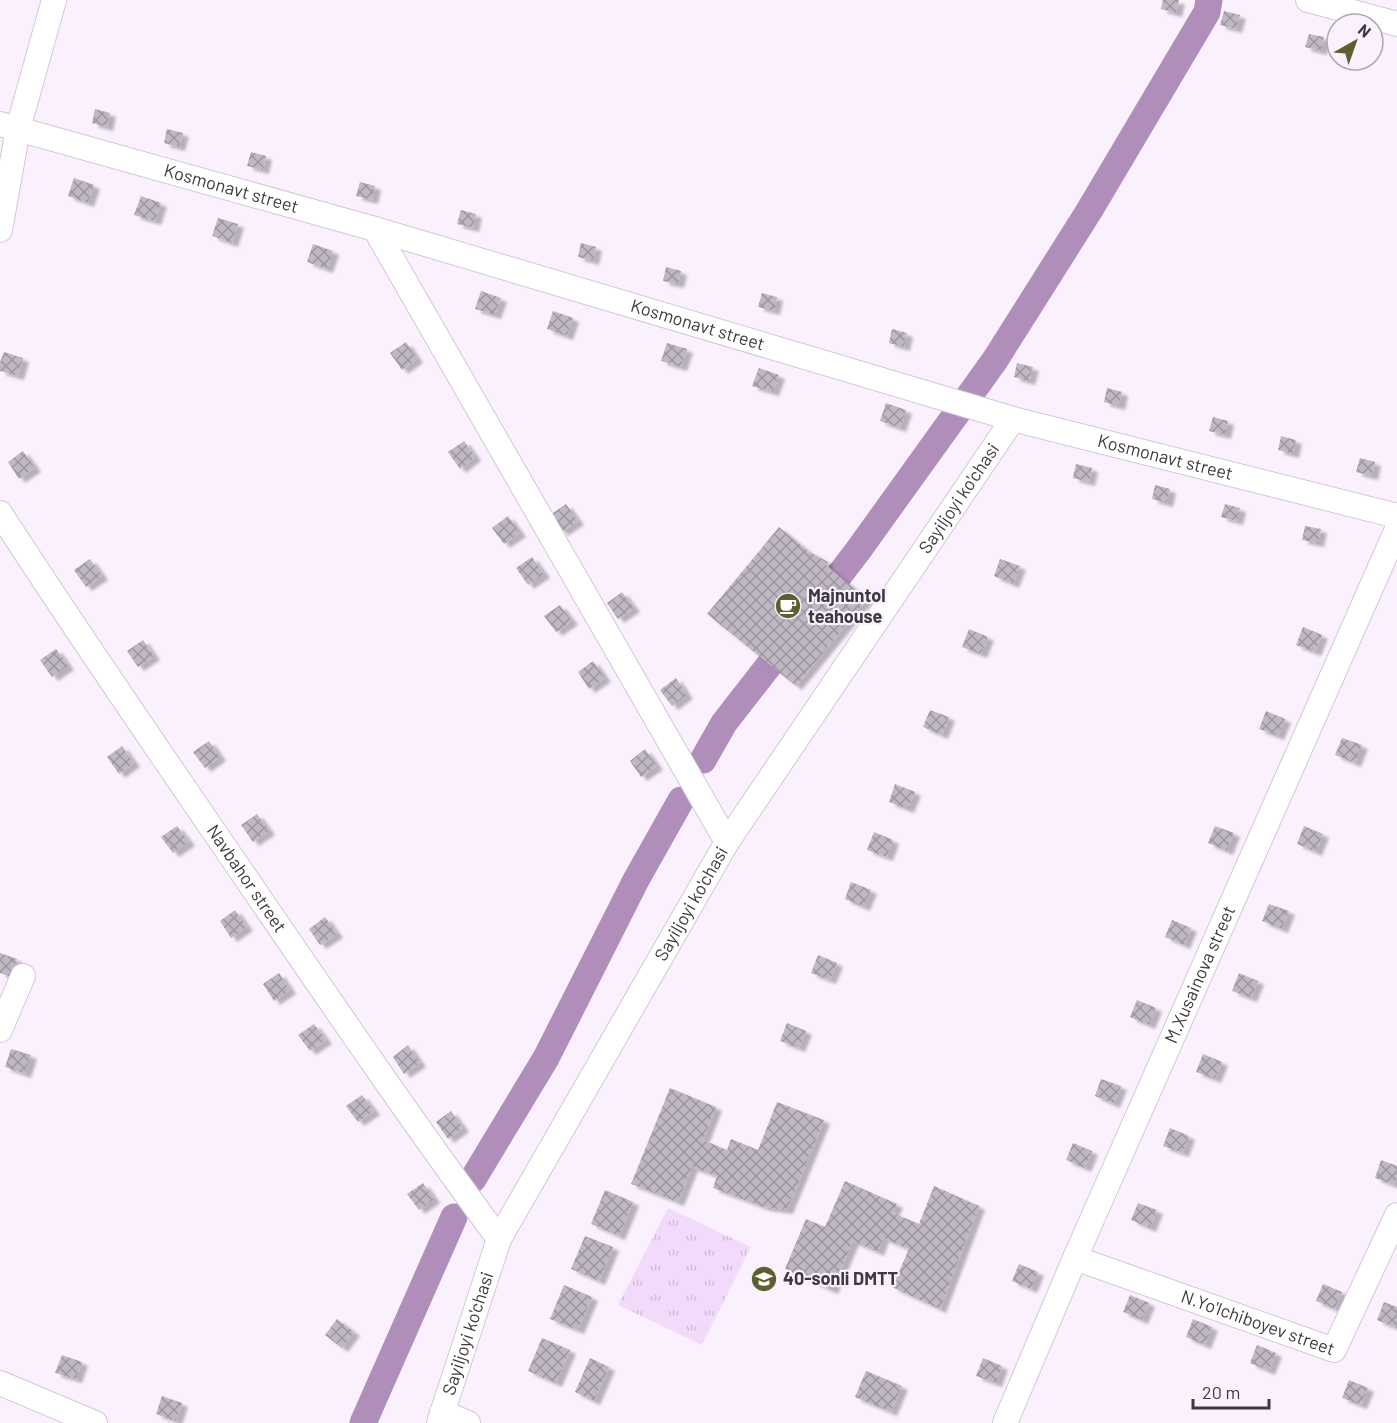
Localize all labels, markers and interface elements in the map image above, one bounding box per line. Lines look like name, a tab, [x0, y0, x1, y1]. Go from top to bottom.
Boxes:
north arrow	[1325, 12, 1385, 72]
text: N	[1355, 19, 1375, 41]
street label: Kosmonavt street	[162, 158, 301, 217]
street label: Kosmonavt street	[628, 294, 767, 354]
street label: Kosmonavt street	[1095, 429, 1235, 484]
street label: Sayiljoyi ko'chasi	[913, 439, 1003, 557]
place label: Majnuntol teahouse	[808, 584, 886, 627]
cafe icon: Majnuntol teahouse	[773, 591, 803, 621]
street label: Navbahor street	[203, 820, 292, 936]
street label: Sayiljoyi ko'chasi	[649, 842, 732, 964]
street label: M.Xusainova street	[1159, 902, 1239, 1046]
school or university icon: 40-sonli DMTT	[749, 1264, 779, 1294]
place label: 40-sonli DMTT	[783, 1267, 899, 1289]
street label: Sayiljoyi ko'chasi	[437, 1269, 498, 1398]
street label: N.Yo'lchiboyev street	[1178, 1285, 1338, 1359]
scale bar	[1193, 1372, 1270, 1410]
text: 20 m	[1202, 1381, 1240, 1403]

